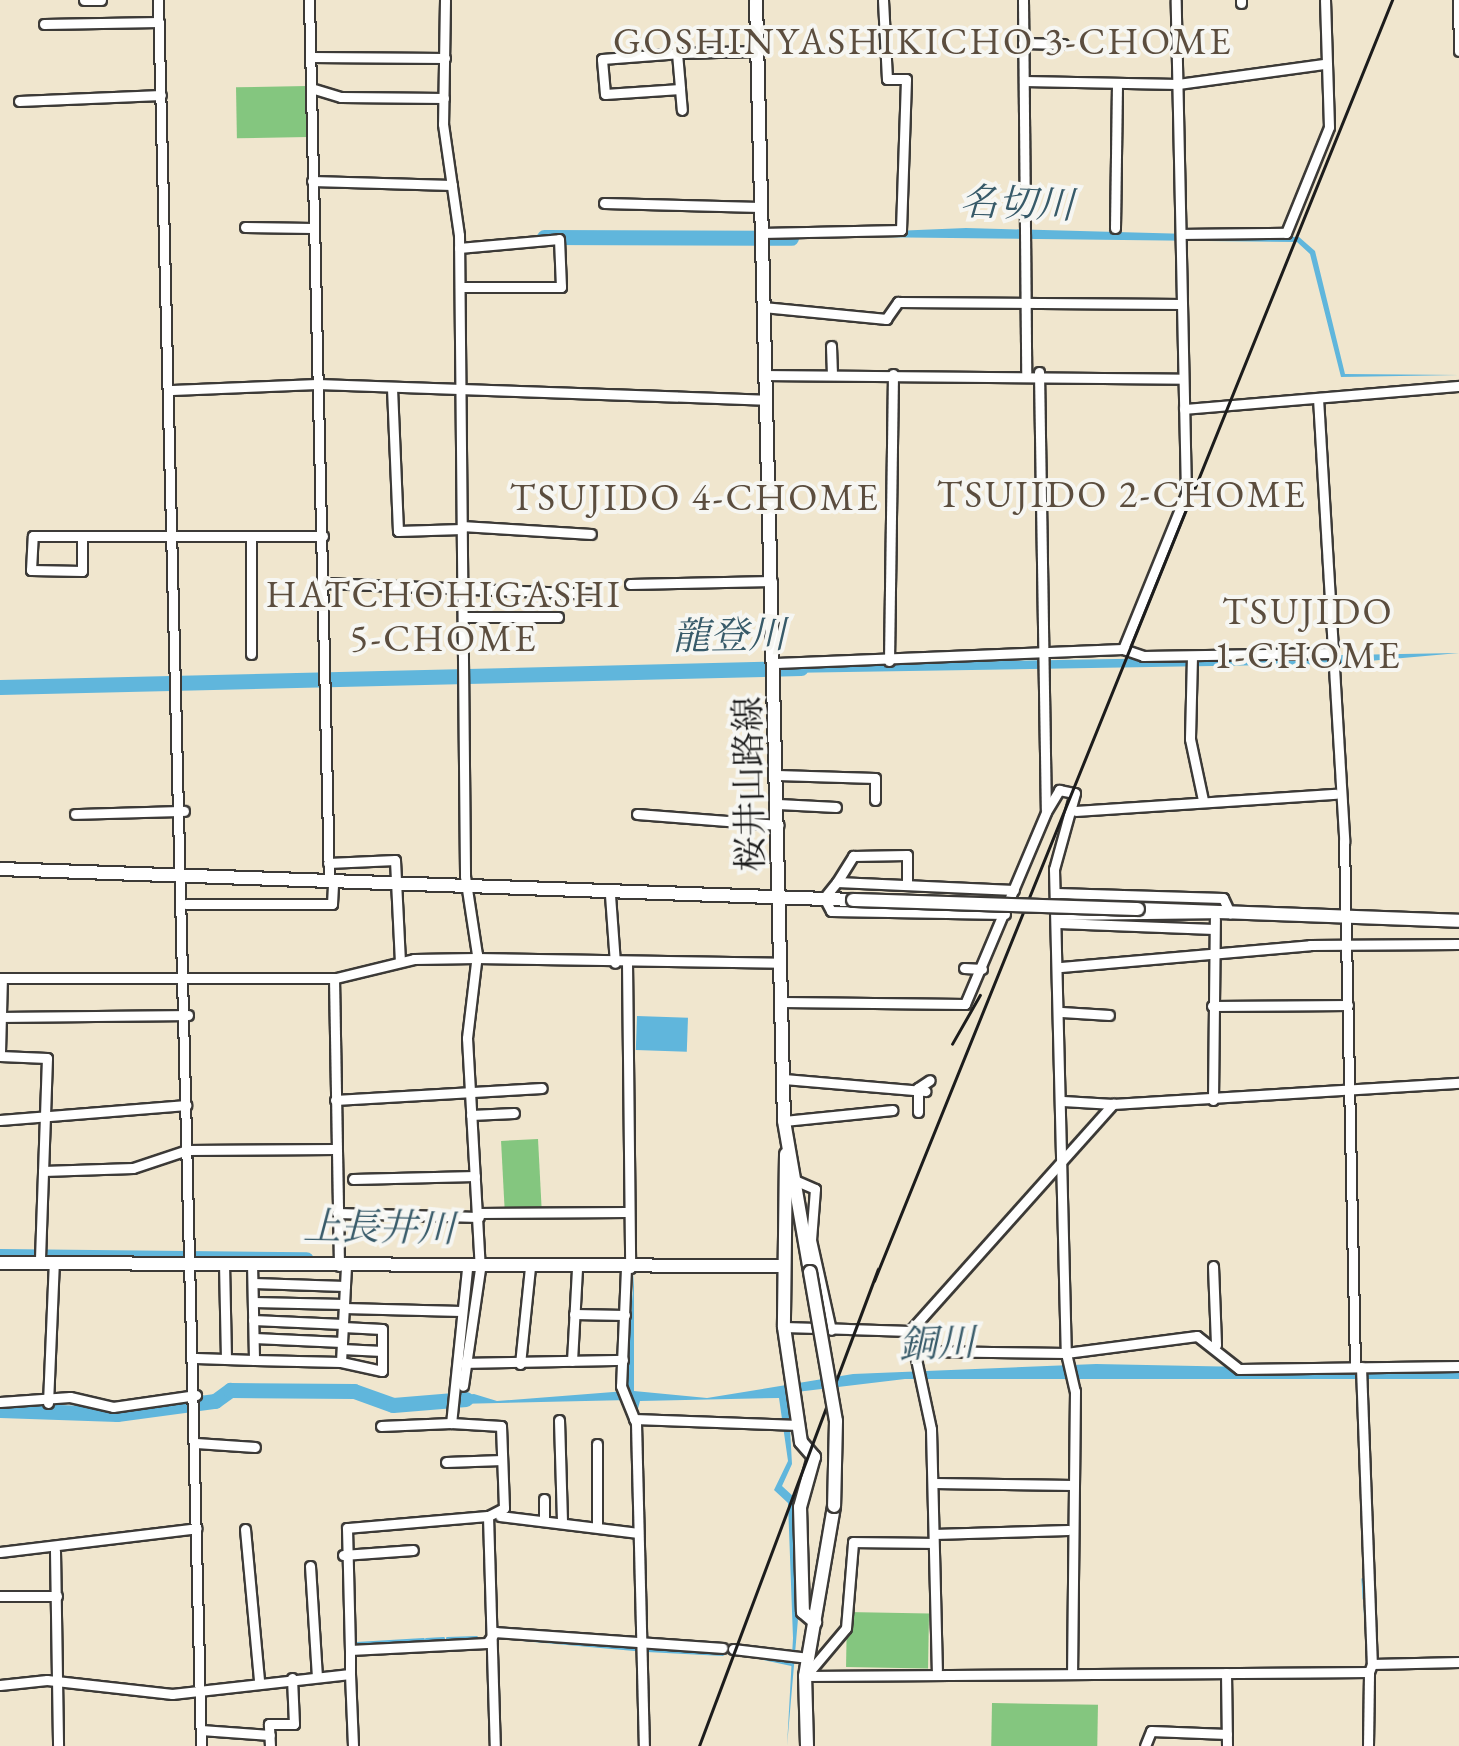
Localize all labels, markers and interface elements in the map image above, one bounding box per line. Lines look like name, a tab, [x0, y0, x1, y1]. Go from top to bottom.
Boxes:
district label: GOSHINYASHIKICHO 3-CHOME	[613, 18, 1233, 64]
water label: 名切川	[959, 178, 1075, 228]
district label: TSUJIDO 2-CHOME	[937, 471, 1307, 517]
district label: TSUJIDO 4-CHOME	[510, 474, 880, 520]
district label: HATCHOHIGASHI 5-CHOME	[266, 571, 622, 660]
district label: TSUJIDO 1-CHOME	[1214, 588, 1402, 678]
water label: 龍登川	[672, 611, 786, 659]
street label: 桜井山路線	[726, 696, 772, 872]
water label: 上長井川	[303, 1203, 455, 1251]
water label: 銅川	[898, 1319, 976, 1367]

